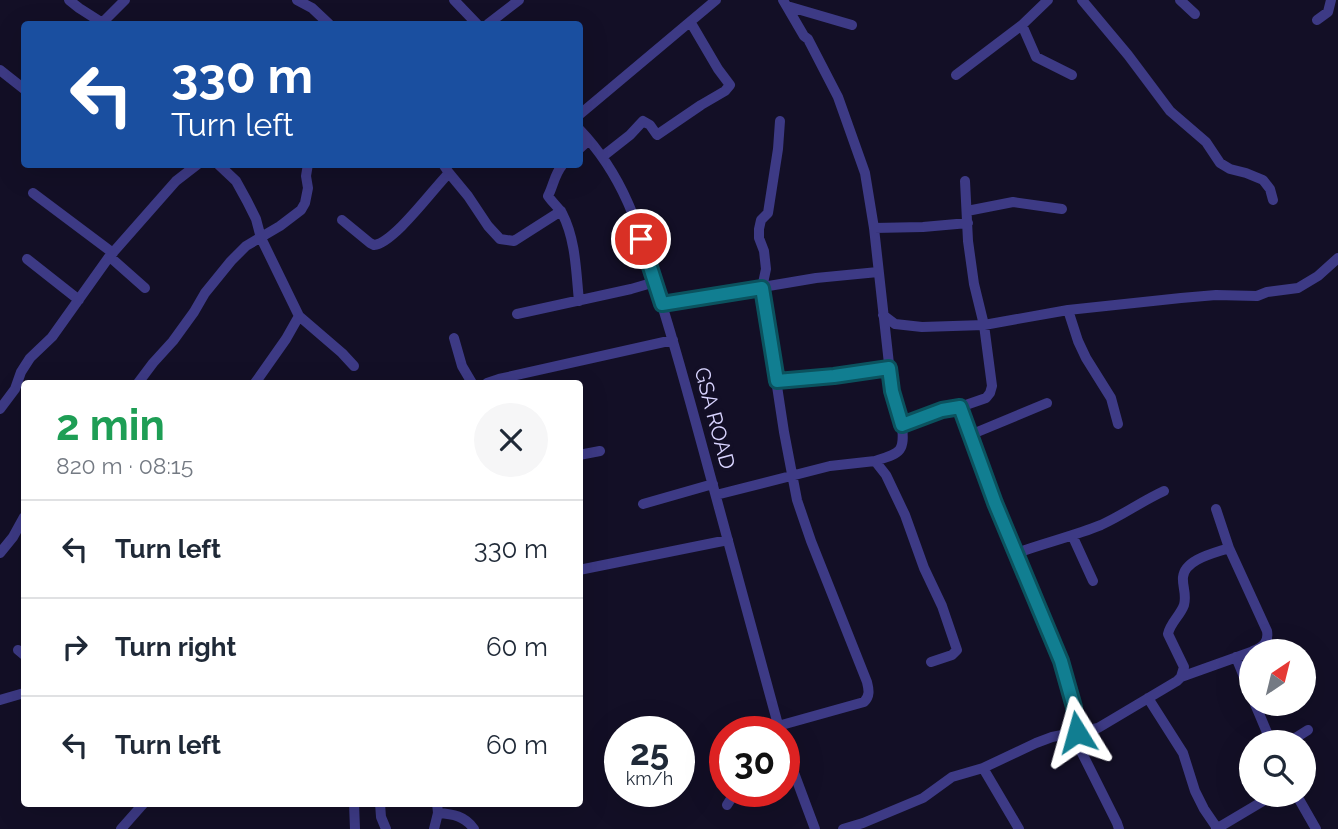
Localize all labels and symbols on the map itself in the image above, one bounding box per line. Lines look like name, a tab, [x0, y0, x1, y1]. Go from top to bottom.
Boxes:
pin	[611, 209, 671, 269]
street label: GSA ROAD	[689, 364, 741, 472]
north arrow	[1239, 639, 1316, 716]
position arrow	[1040, 695, 1114, 769]
speed limit sign: 30	[709, 716, 800, 807]

